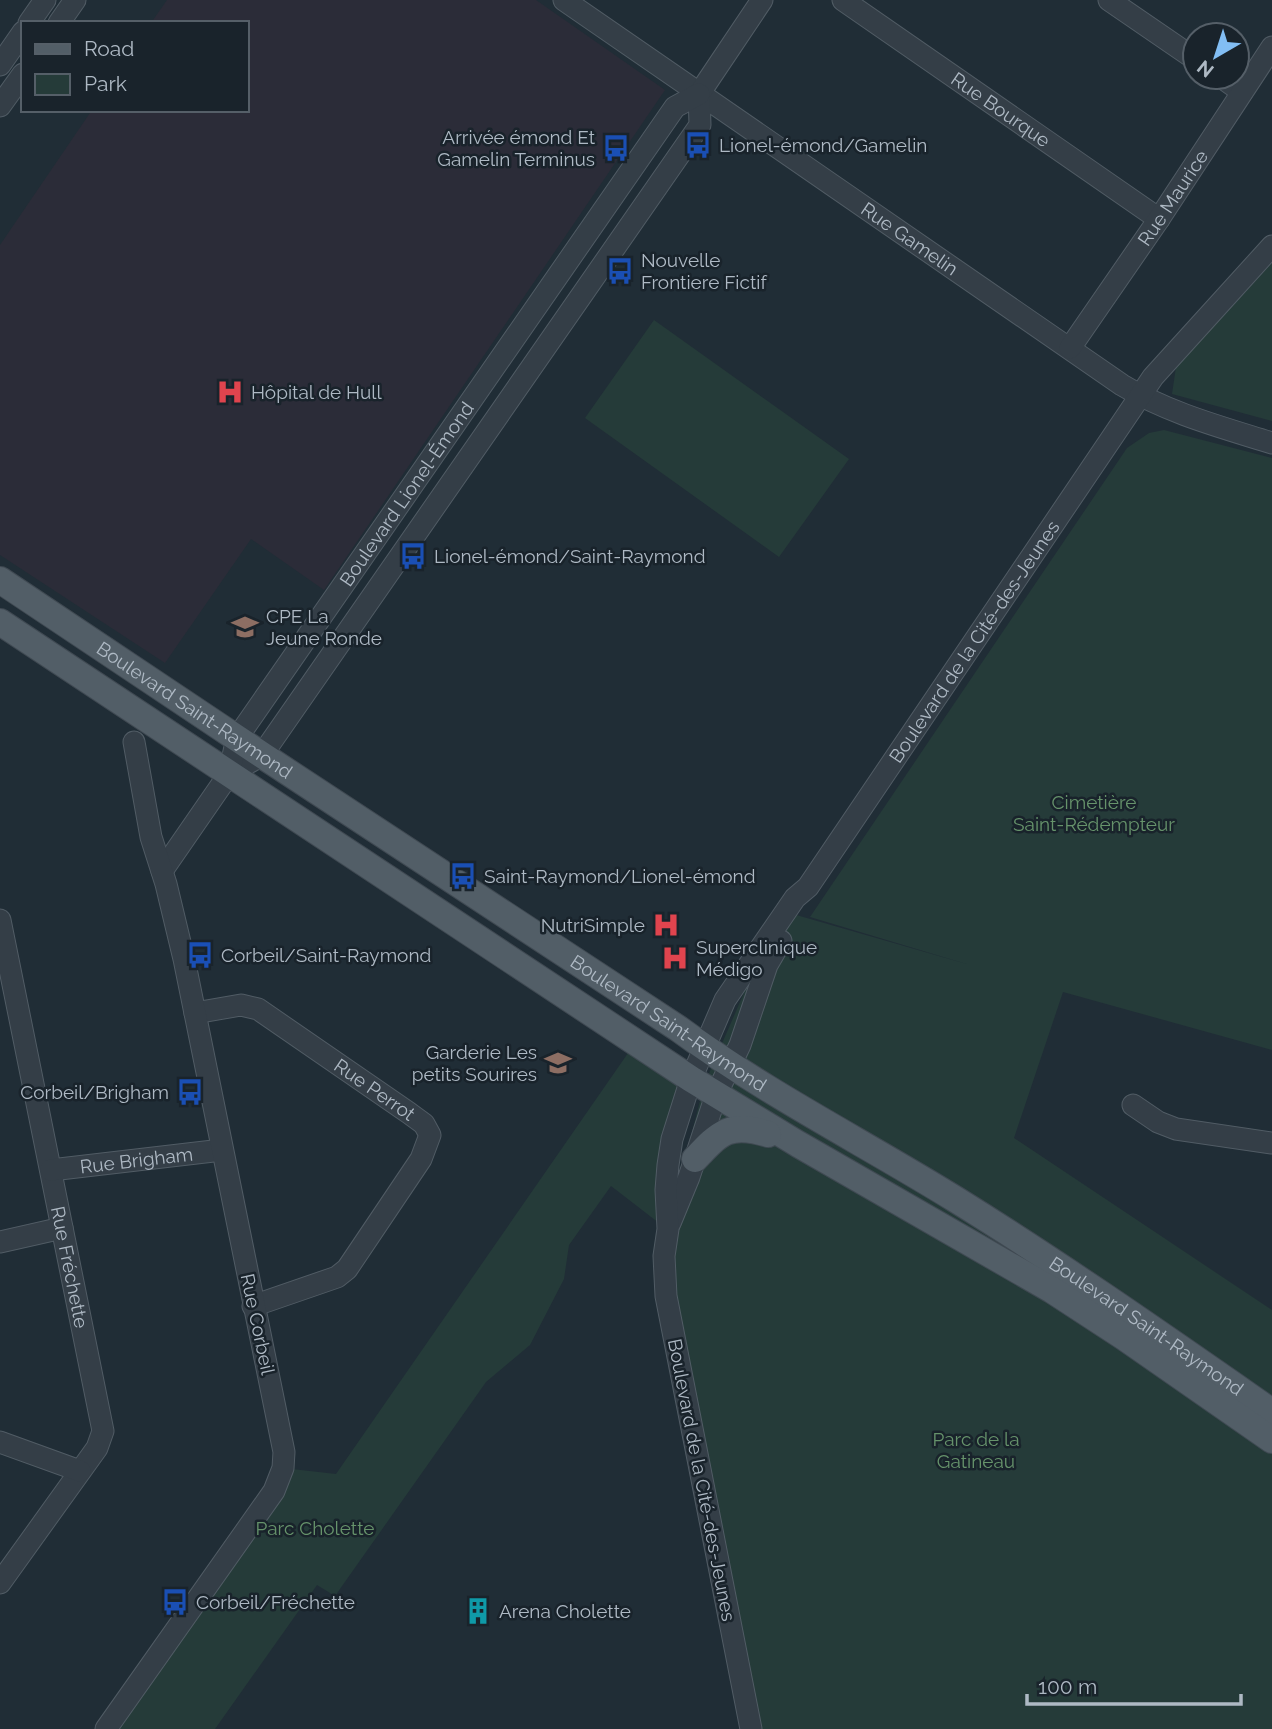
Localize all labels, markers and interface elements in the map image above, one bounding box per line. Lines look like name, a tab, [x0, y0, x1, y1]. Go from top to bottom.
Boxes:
legend	[21, 21, 248, 112]
north arrow	[1181, 21, 1251, 91]
text: Road	[84, 36, 134, 61]
text: N	[1193, 56, 1218, 82]
street label: Rue Bourque	[947, 67, 1055, 151]
text: Park	[84, 71, 127, 96]
place label: Arrivée émond Et Gamelin Terminus	[437, 126, 596, 170]
bus stop icon: Lionel-émond/Gamelin	[683, 130, 713, 160]
bus stop icon: Arrivée émond Et Gamelin Terminus	[601, 133, 631, 163]
place label: Lionel-émond/Gamelin	[719, 134, 927, 156]
street label: Rue Maurice	[1133, 146, 1212, 250]
street label: Rue Gamelin	[857, 197, 962, 280]
place label: Nouvelle Frontiere Fictif	[641, 249, 767, 293]
bus stop icon: Nouvelle Frontiere Fictif	[605, 256, 635, 286]
hospital icon: Hôpital de Hull	[215, 377, 245, 407]
place label: Hôpital de Hull	[251, 381, 382, 403]
street label: Boulevard Lionel-Émond	[335, 397, 478, 590]
street label: Boulevard de la Cité-des-Jeunes	[884, 516, 1064, 767]
bus stop icon: Lionel-émond/Saint-Raymond	[398, 541, 428, 571]
place label: Lionel-émond/Saint-Raymond	[434, 545, 706, 567]
place label: CPE La Jeune Ronde	[266, 605, 382, 649]
school or university icon: CPE La Jeune Ronde	[230, 612, 260, 642]
street label: Boulevard Saint-Raymond	[93, 637, 297, 783]
park label: Cimetière Saint-Rédempteur	[1013, 791, 1175, 835]
bus stop icon: Saint-Raymond/Lionel-émond	[448, 861, 478, 891]
place label: Saint-Raymond/Lionel-émond	[484, 865, 756, 887]
hospital icon: NutriSimple	[651, 910, 681, 940]
place label: NutriSimple	[541, 914, 645, 936]
place label: Superclinique Médigo	[696, 936, 817, 980]
bus stop icon: Corbeil/Saint-Raymond	[185, 940, 215, 970]
hospital icon: Superclinique Médigo	[660, 943, 690, 973]
place label: Corbeil/Saint-Raymond	[221, 944, 431, 966]
street label: Boulevard Saint-Raymond	[567, 950, 770, 1096]
place label: Garderie Les petits Sourires	[412, 1041, 537, 1085]
school or university icon: Garderie Les petits Sourires	[543, 1048, 573, 1078]
street label: Rue Perrot	[330, 1054, 420, 1125]
bus stop icon: Corbeil/Brigham	[175, 1077, 205, 1107]
place label: Corbeil/Brigham	[20, 1081, 169, 1103]
street label: Rue Brigham	[79, 1142, 194, 1178]
street label: Rue Fréchette	[47, 1204, 93, 1330]
street label: Boulevard Saint-Raymond	[1045, 1252, 1248, 1400]
street label: Rue Corbeil	[237, 1271, 280, 1377]
street label: Boulevard de la Cité-des-Jeunes	[664, 1337, 740, 1623]
park label: Parc de la Gatineau	[932, 1428, 1020, 1472]
park label: Parc Cholette	[255, 1517, 375, 1539]
bus stop icon: Corbeil/Fréchette	[160, 1587, 190, 1617]
place label: Corbeil/Fréchette	[196, 1591, 355, 1613]
building icon: Arena Cholette	[463, 1596, 493, 1626]
place label: Arena Cholette	[499, 1600, 631, 1622]
scale bar	[1027, 1662, 1240, 1706]
text: 100 m	[1038, 1674, 1097, 1699]

